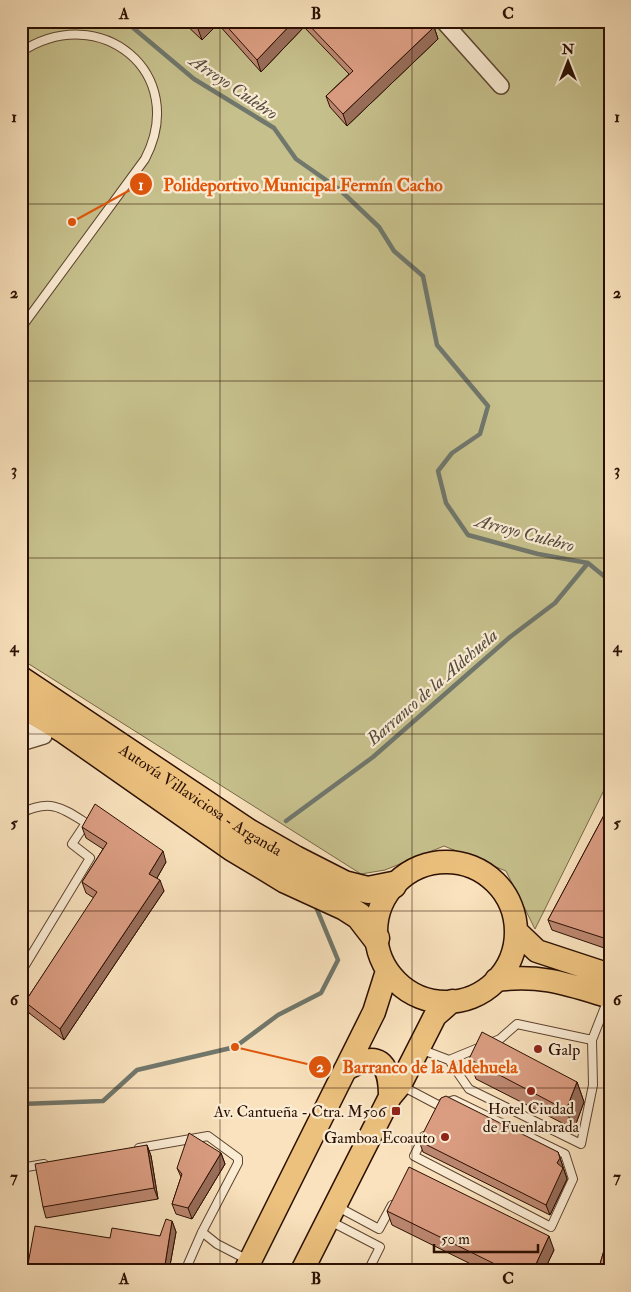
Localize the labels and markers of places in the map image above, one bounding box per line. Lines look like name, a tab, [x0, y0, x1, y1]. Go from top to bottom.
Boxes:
callout: Polideportivo Municipal Fermín Cacho	[128, 168, 453, 201]
place label: Galp	[548, 1040, 580, 1061]
marker: Galp	[532, 1043, 544, 1055]
callout: Barranco de la Aldehuela	[307, 1050, 528, 1083]
marker: Hotel Ciudad de Fuenlabrada	[525, 1085, 537, 1097]
place label: Hotel Ciudad de Fuenlabrada	[483, 1099, 580, 1137]
place label: Av. Cantueña - Ctra. M506	[213, 1102, 387, 1122]
marker: Av. Cantueña - Ctra. M506	[390, 1105, 402, 1117]
place label: Gamboa Ecoauto	[324, 1128, 435, 1148]
marker: Gamboa Ecoauto	[439, 1131, 451, 1143]

